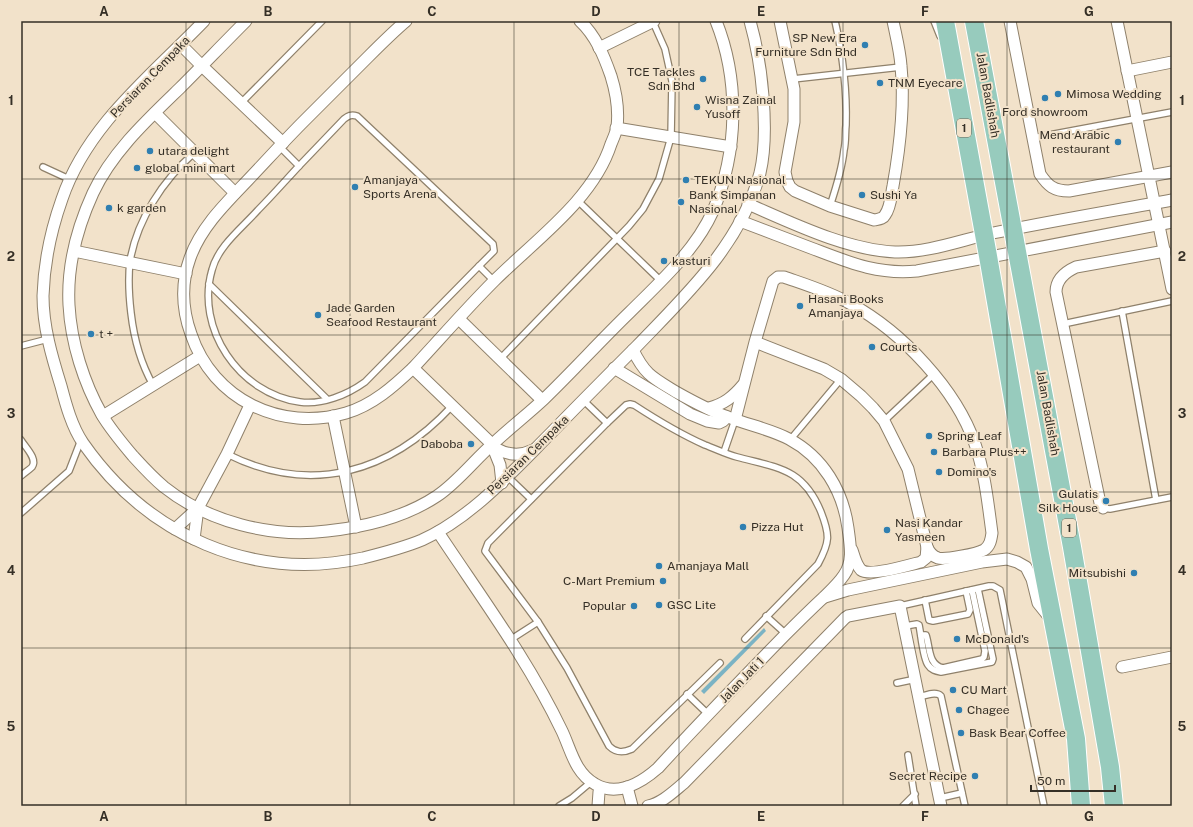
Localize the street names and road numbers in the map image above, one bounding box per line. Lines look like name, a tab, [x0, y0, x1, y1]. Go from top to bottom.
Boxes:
street label: Persiaran Cempaka	[107, 33, 193, 121]
street label: Jalan Badlishah	[974, 51, 1002, 139]
road number: 1	[957, 119, 971, 137]
street label: Jalan Badlishah	[1034, 369, 1062, 457]
street label: Persiaran Cempaka	[484, 412, 572, 498]
road number: 1	[1062, 519, 1076, 537]
street label: Jalan Jati 1	[717, 654, 767, 706]

